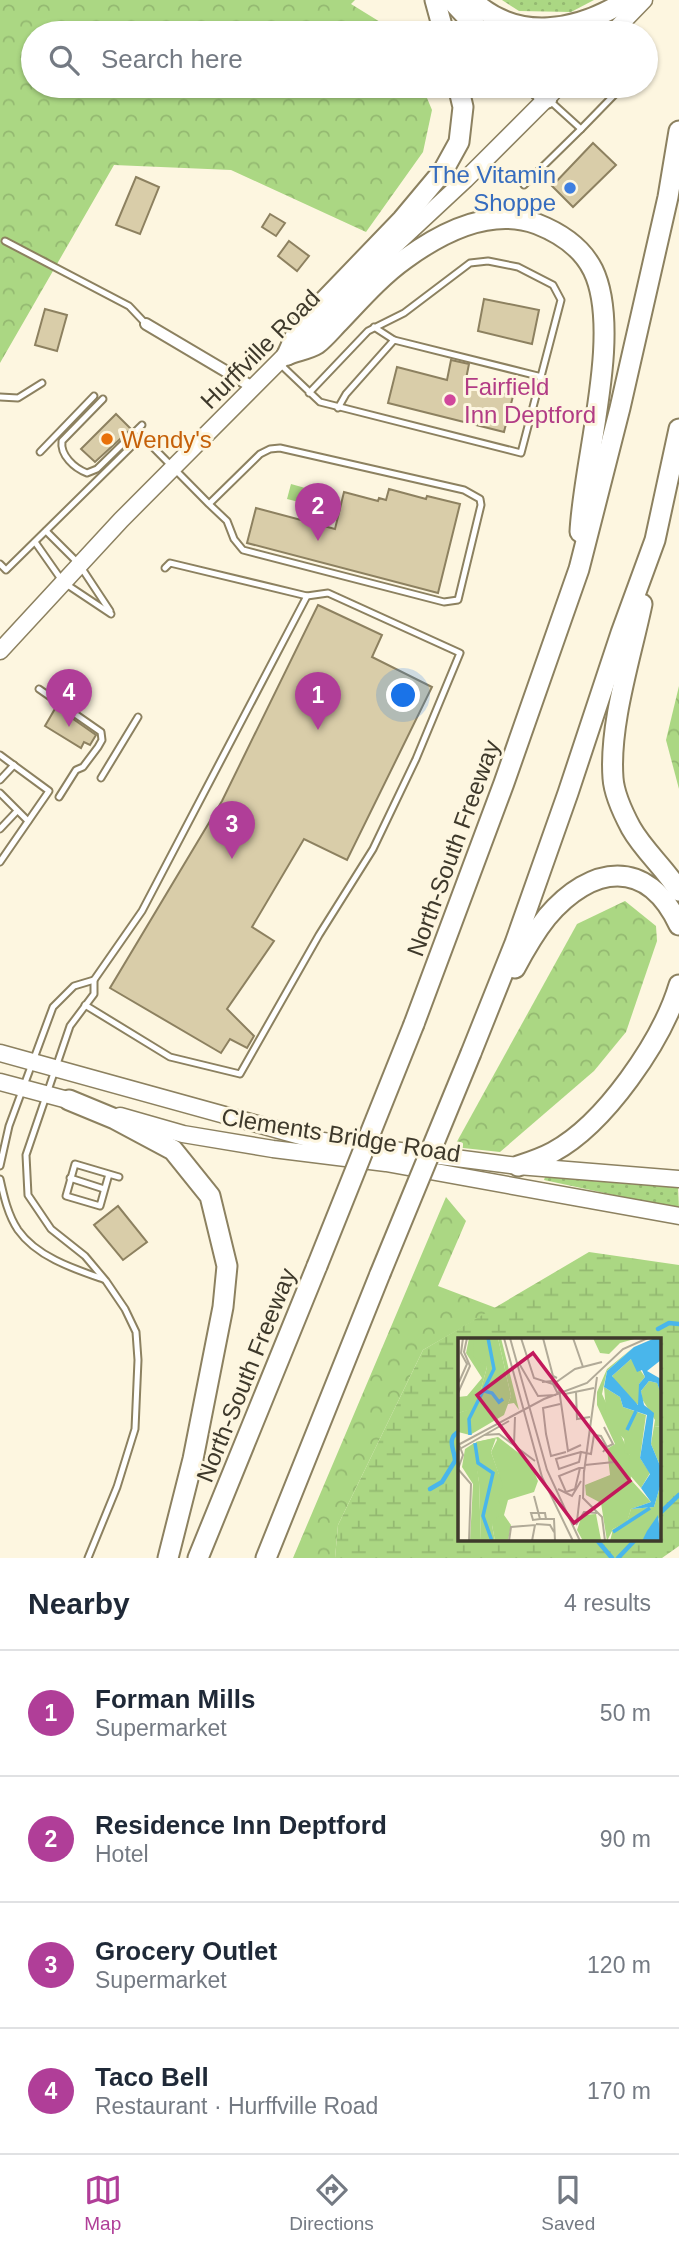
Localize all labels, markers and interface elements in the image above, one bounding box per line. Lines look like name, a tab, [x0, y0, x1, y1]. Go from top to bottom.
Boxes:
search box	[21, 21, 658, 98]
icon: search	[45, 41, 83, 79]
text: Search here	[101, 44, 243, 74]
place label: The Vitamin Shoppe	[428, 161, 556, 216]
marker: The Vitamin Shoppe	[562, 180, 578, 196]
street label: Hurffville Road	[195, 284, 325, 414]
place label: Fairfield Inn Deptford	[464, 373, 596, 428]
marker: Fairfield Inn Deptford	[442, 392, 458, 408]
place label: Wendy's	[121, 426, 212, 453]
marker: Wendy's	[99, 431, 115, 447]
pin: 2	[295, 483, 341, 541]
pin: 4	[46, 669, 92, 727]
pin: 1	[295, 672, 341, 730]
your location	[386, 678, 420, 712]
street label: North-South Freeway	[401, 736, 505, 960]
pin: 3	[209, 801, 255, 859]
street label: Clements Bridge Road	[220, 1103, 462, 1167]
street label: North-South Freeway	[191, 1264, 301, 1486]
inset map	[458, 1338, 662, 1540]
text: Nearby	[28, 1587, 130, 1620]
text: 4 results	[564, 1590, 651, 1616]
text: Forman Mills	[95, 1684, 255, 1714]
text: 1	[45, 1700, 57, 1726]
text: 50 m	[600, 1700, 651, 1726]
text: Supermarket	[95, 1715, 227, 1741]
text: Residence Inn Deptford	[95, 1810, 387, 1840]
text: 2	[45, 1826, 57, 1852]
text: 90 m	[600, 1826, 651, 1852]
text: Hotel	[95, 1841, 149, 1867]
text: Grocery Outlet	[95, 1936, 277, 1966]
text: 3	[45, 1952, 57, 1978]
text: 120 m	[587, 1952, 651, 1978]
text: Supermarket	[95, 1967, 227, 1993]
text: Taco Bell	[95, 2062, 209, 2092]
text: 4	[45, 2078, 57, 2104]
text: 170 m	[587, 2078, 651, 2104]
text: Restaurant · Hurffville Road	[95, 2093, 378, 2119]
tab: Map	[84, 2171, 122, 2235]
tab: Directions	[289, 2171, 374, 2235]
tab: Saved	[541, 2171, 595, 2235]

